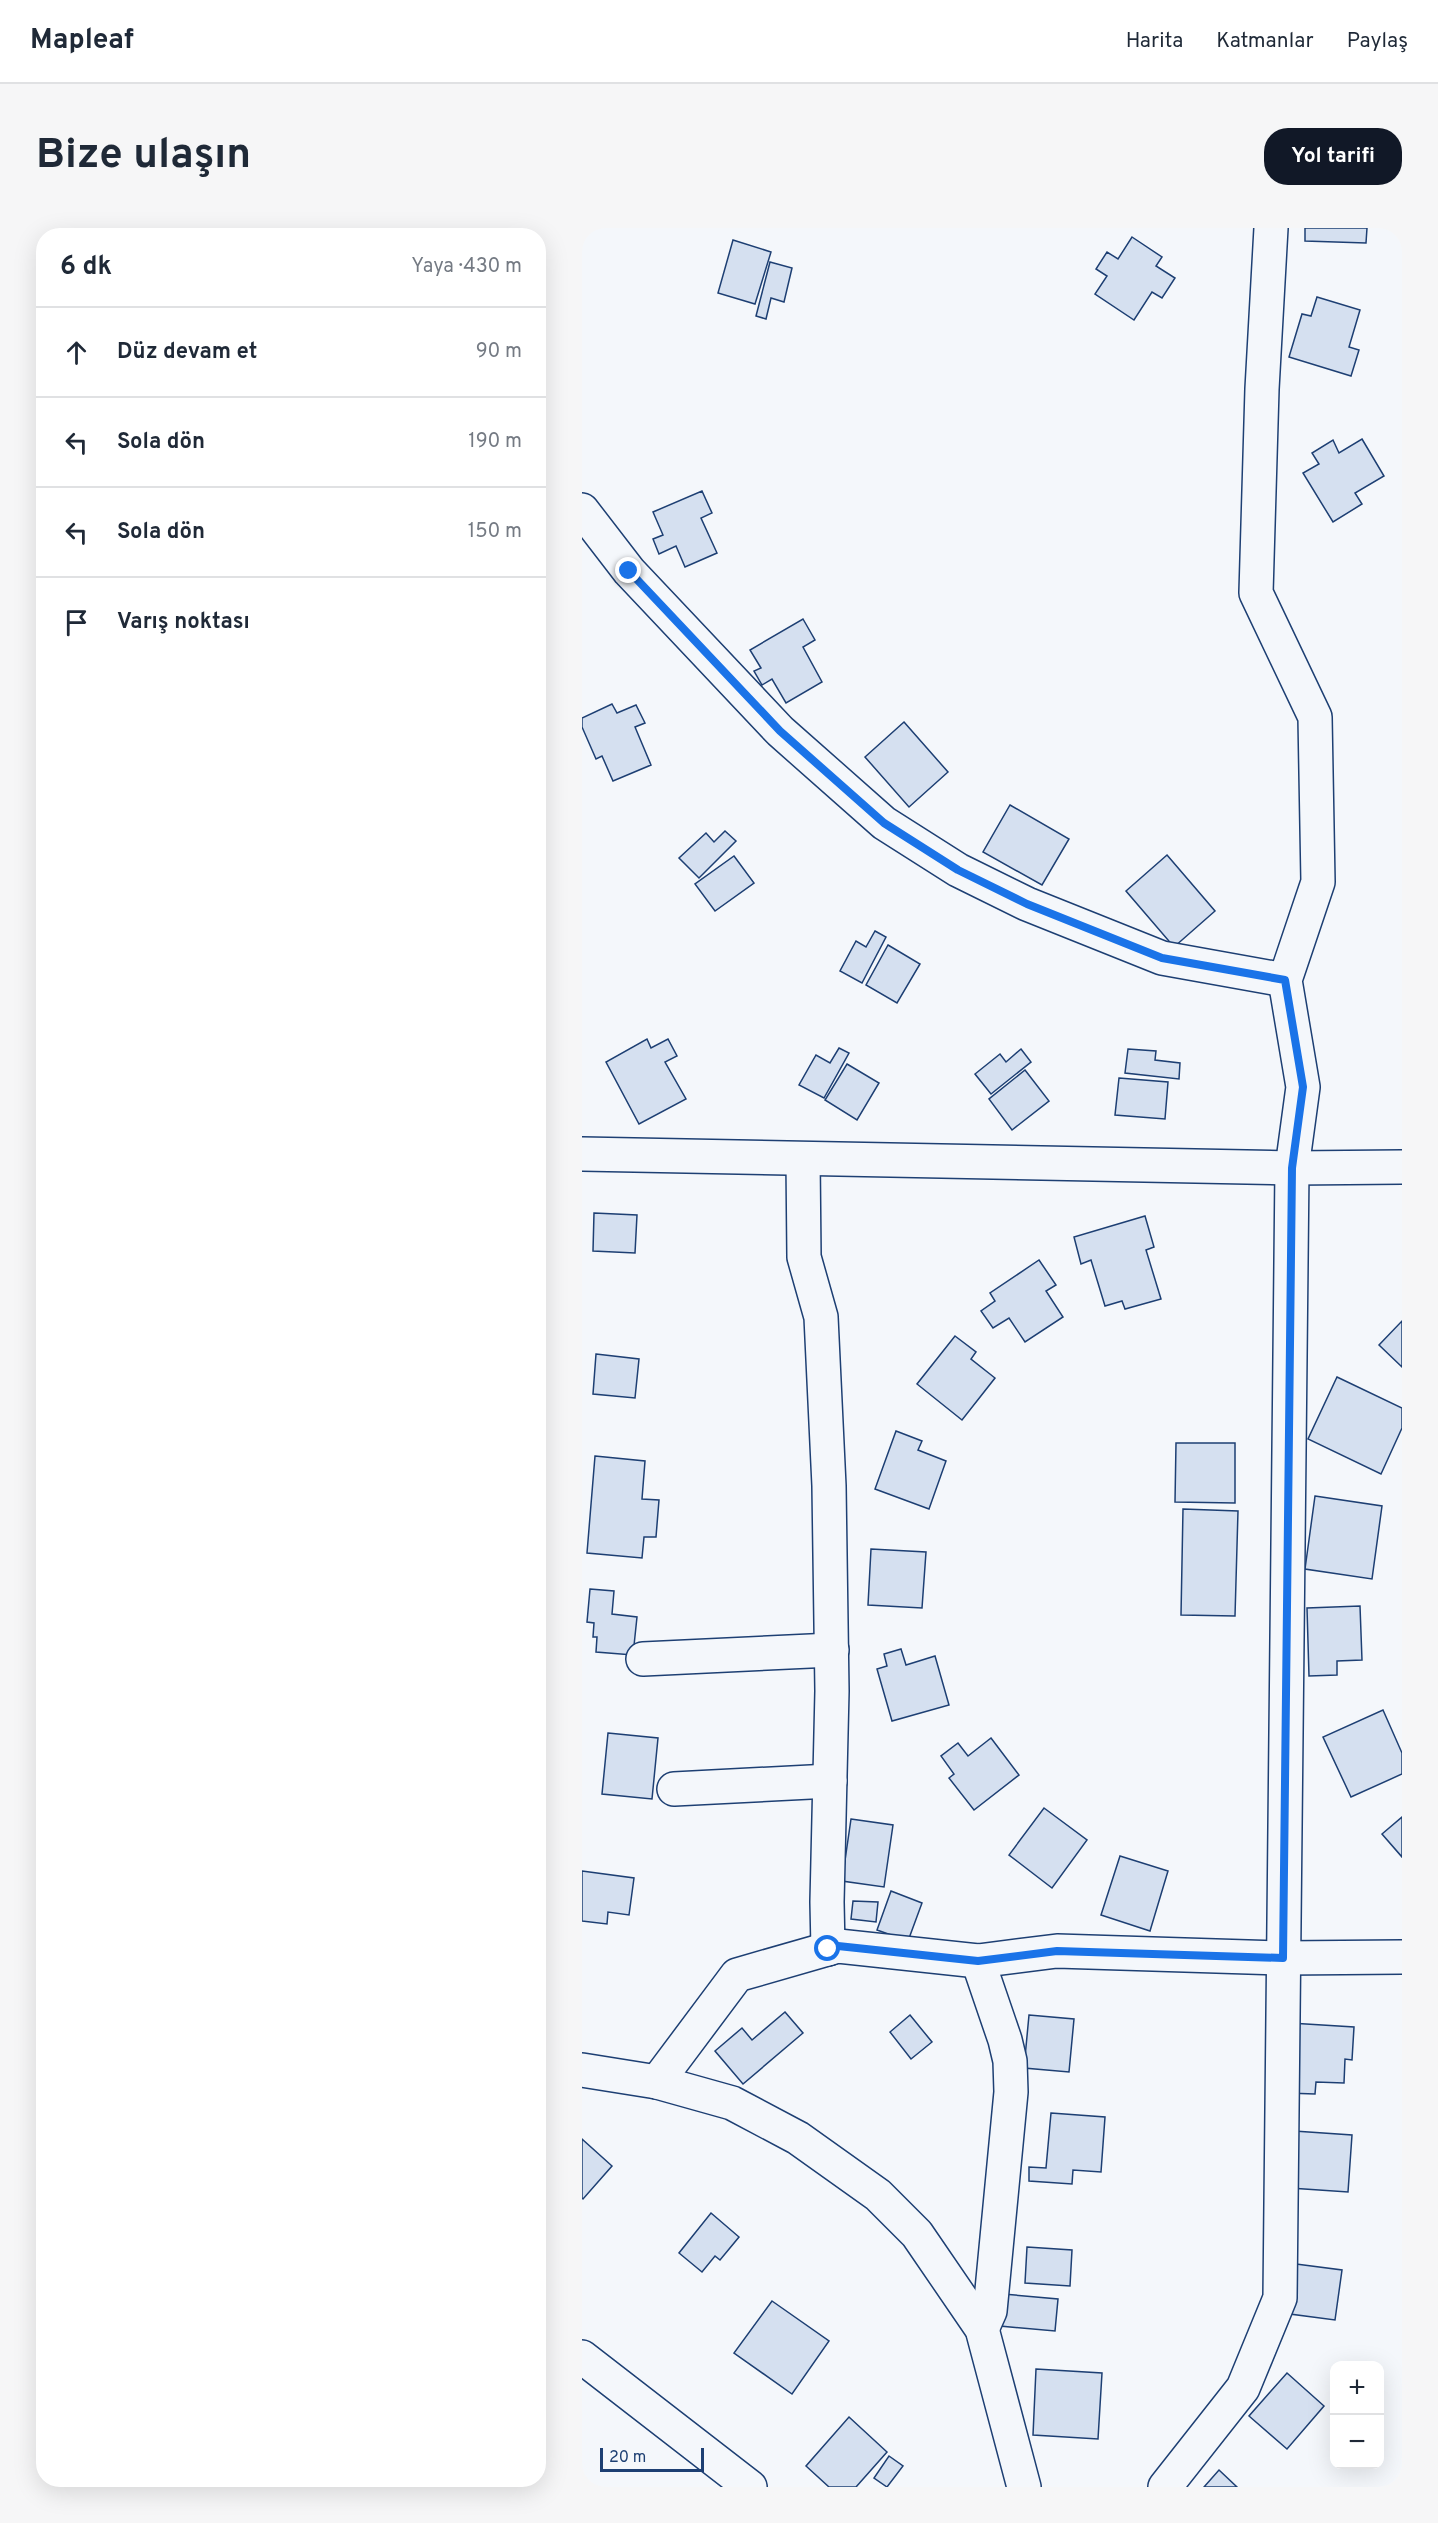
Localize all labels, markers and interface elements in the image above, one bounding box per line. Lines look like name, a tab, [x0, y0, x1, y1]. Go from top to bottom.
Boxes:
text: Mapleaf	[30, 23, 134, 59]
text: Harita	[1126, 28, 1183, 55]
text: Katmanlar	[1216, 28, 1314, 55]
text: Paylaş	[1347, 28, 1408, 55]
button: Yol tarifi	[1264, 128, 1402, 185]
text: Bize ulaşın	[36, 130, 251, 183]
text: 6 dk	[60, 251, 112, 284]
text: Yaya · 430 m	[411, 254, 522, 280]
icon: ahead	[60, 336, 93, 369]
text: Düz devam et	[117, 339, 257, 366]
text: 90 m	[476, 339, 522, 365]
icon: left	[60, 426, 93, 459]
text: Sola dön	[117, 429, 205, 456]
text: 190 m	[468, 429, 522, 455]
icon: left	[60, 516, 93, 549]
text: Sola dön	[117, 519, 205, 546]
text: 150 m	[468, 519, 522, 545]
route end	[615, 557, 641, 583]
icon: arrive	[60, 606, 93, 639]
text: Varış noktası	[117, 609, 250, 636]
route start	[814, 1935, 840, 1961]
map controls	[1330, 2361, 1384, 2469]
button: +	[1330, 2361, 1384, 2415]
button: −	[1330, 2415, 1384, 2469]
scale bar	[600, 2445, 704, 2472]
text: 20 m	[609, 2448, 646, 2468]

